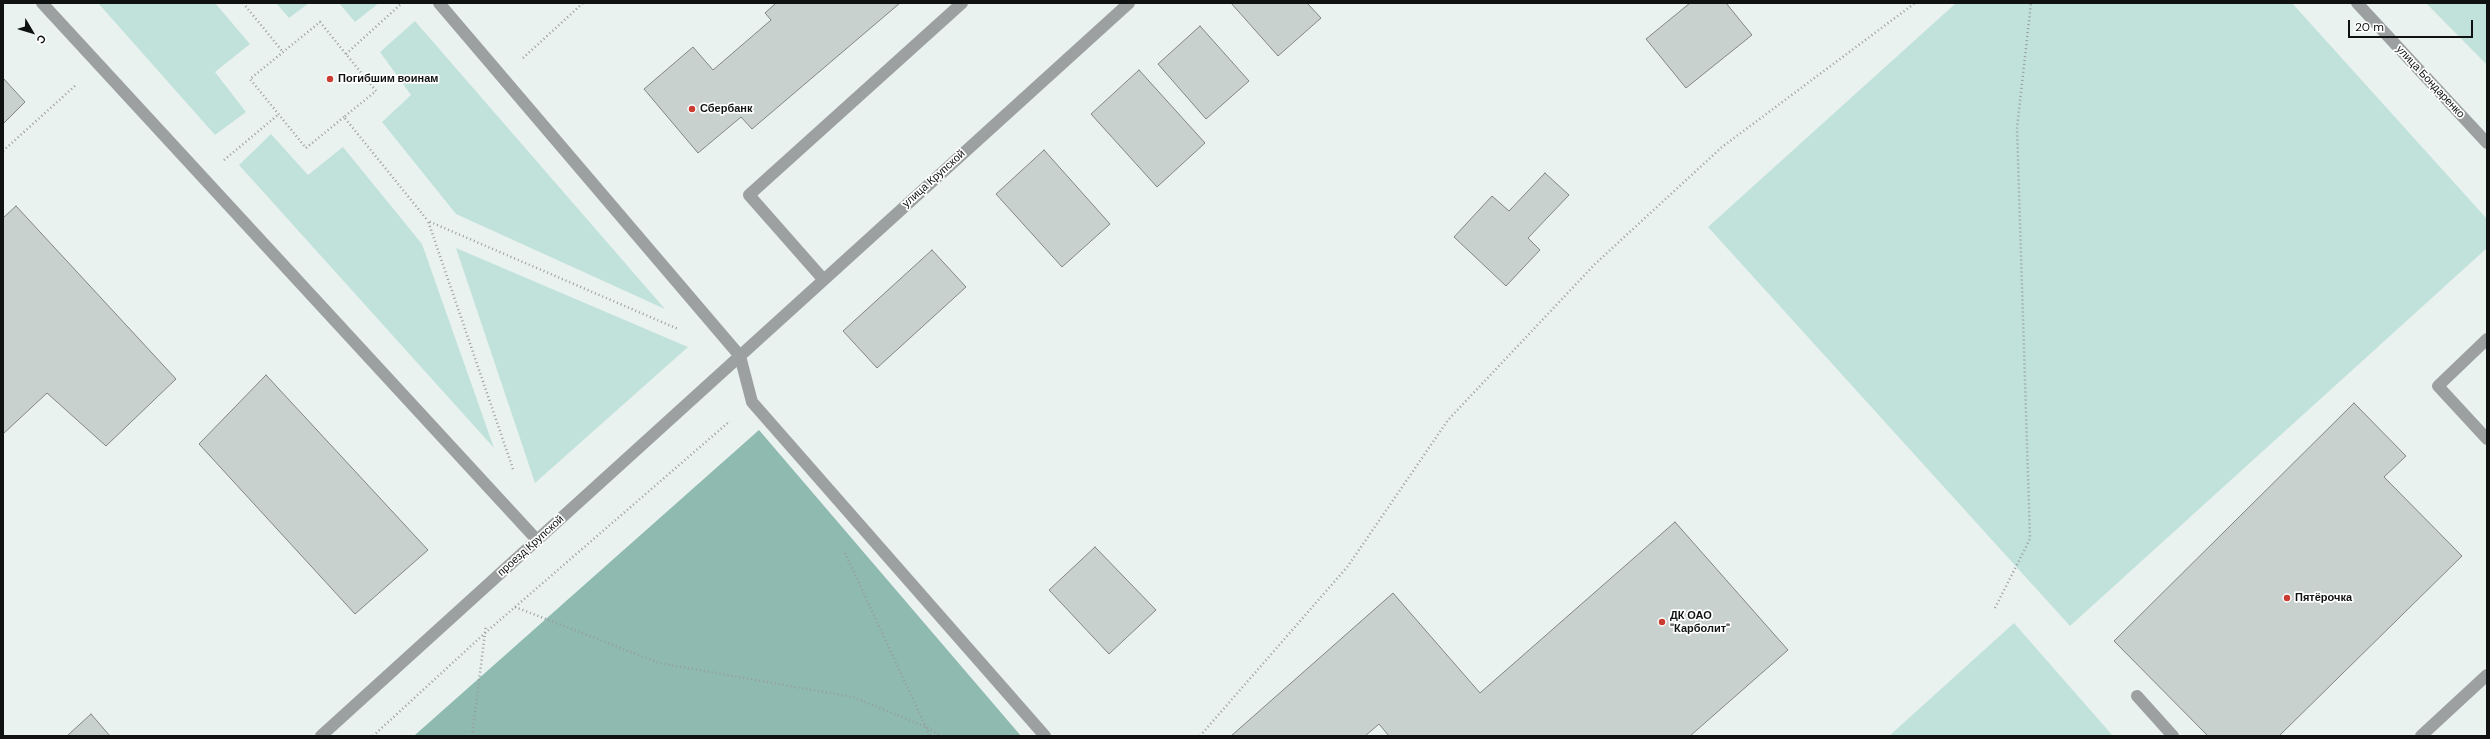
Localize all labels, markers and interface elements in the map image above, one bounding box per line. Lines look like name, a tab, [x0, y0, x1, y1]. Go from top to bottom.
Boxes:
north arrow	[12, 12, 52, 52]
scale bar	[2350, 12, 2475, 38]
text: 20 m	[2355, 19, 2384, 35]
text: С	[33, 32, 49, 47]
street label: улица Бондаренко	[2393, 43, 2467, 121]
place label: Погибшим воинам	[338, 72, 438, 86]
marker: Погибшим воинам	[325, 74, 335, 84]
place label: Сбербанк	[700, 102, 752, 116]
marker: Сбербанк	[687, 104, 697, 114]
street label: улица Крупской	[900, 147, 968, 211]
street label: проезд Крупской	[495, 513, 567, 579]
place label: Пятёрочка	[2295, 591, 2352, 605]
marker: Пятёрочка	[2282, 593, 2292, 603]
place label: ДК ОАО "Карболит"	[1670, 609, 1730, 635]
marker: ДК ОАО "Карболит"	[1657, 617, 1667, 627]

